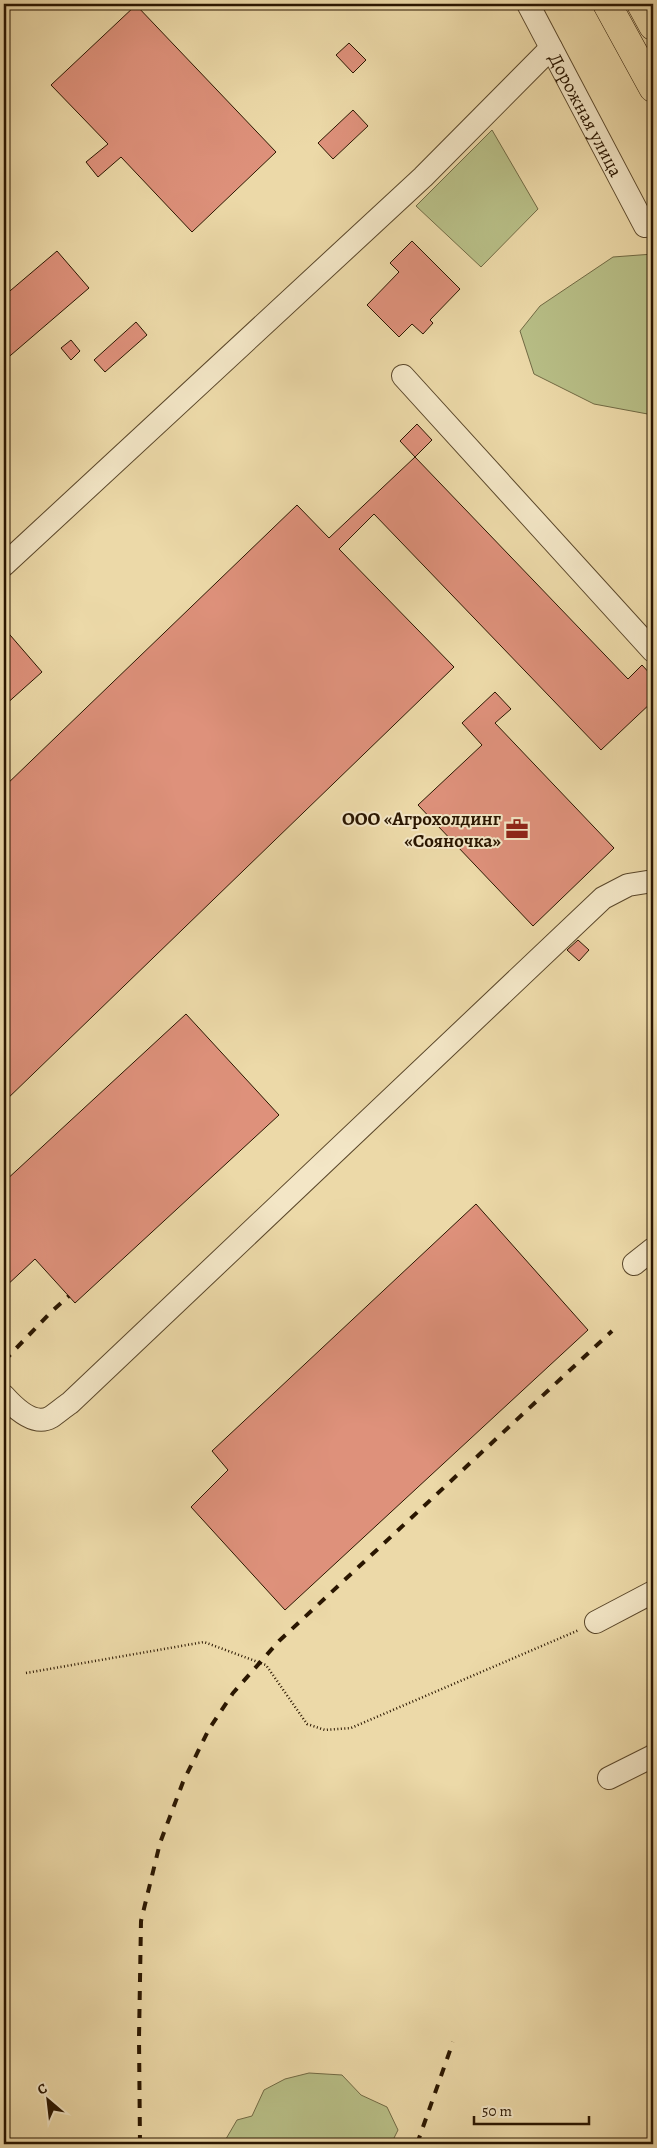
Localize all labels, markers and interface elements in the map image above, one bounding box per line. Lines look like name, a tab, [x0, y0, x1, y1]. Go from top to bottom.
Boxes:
street label: Дорожная улица	[542, 49, 629, 182]
place label: ООО «Агрохолдинг «Сояночка»	[342, 806, 502, 854]
office icon: ООО «Агрохолдинг «Сояночка»	[504, 816, 530, 842]
north arrow	[22, 2076, 72, 2126]
text: С	[34, 2078, 51, 2099]
scale bar	[474, 2093, 590, 2125]
text: 50 m	[482, 2101, 512, 2121]

